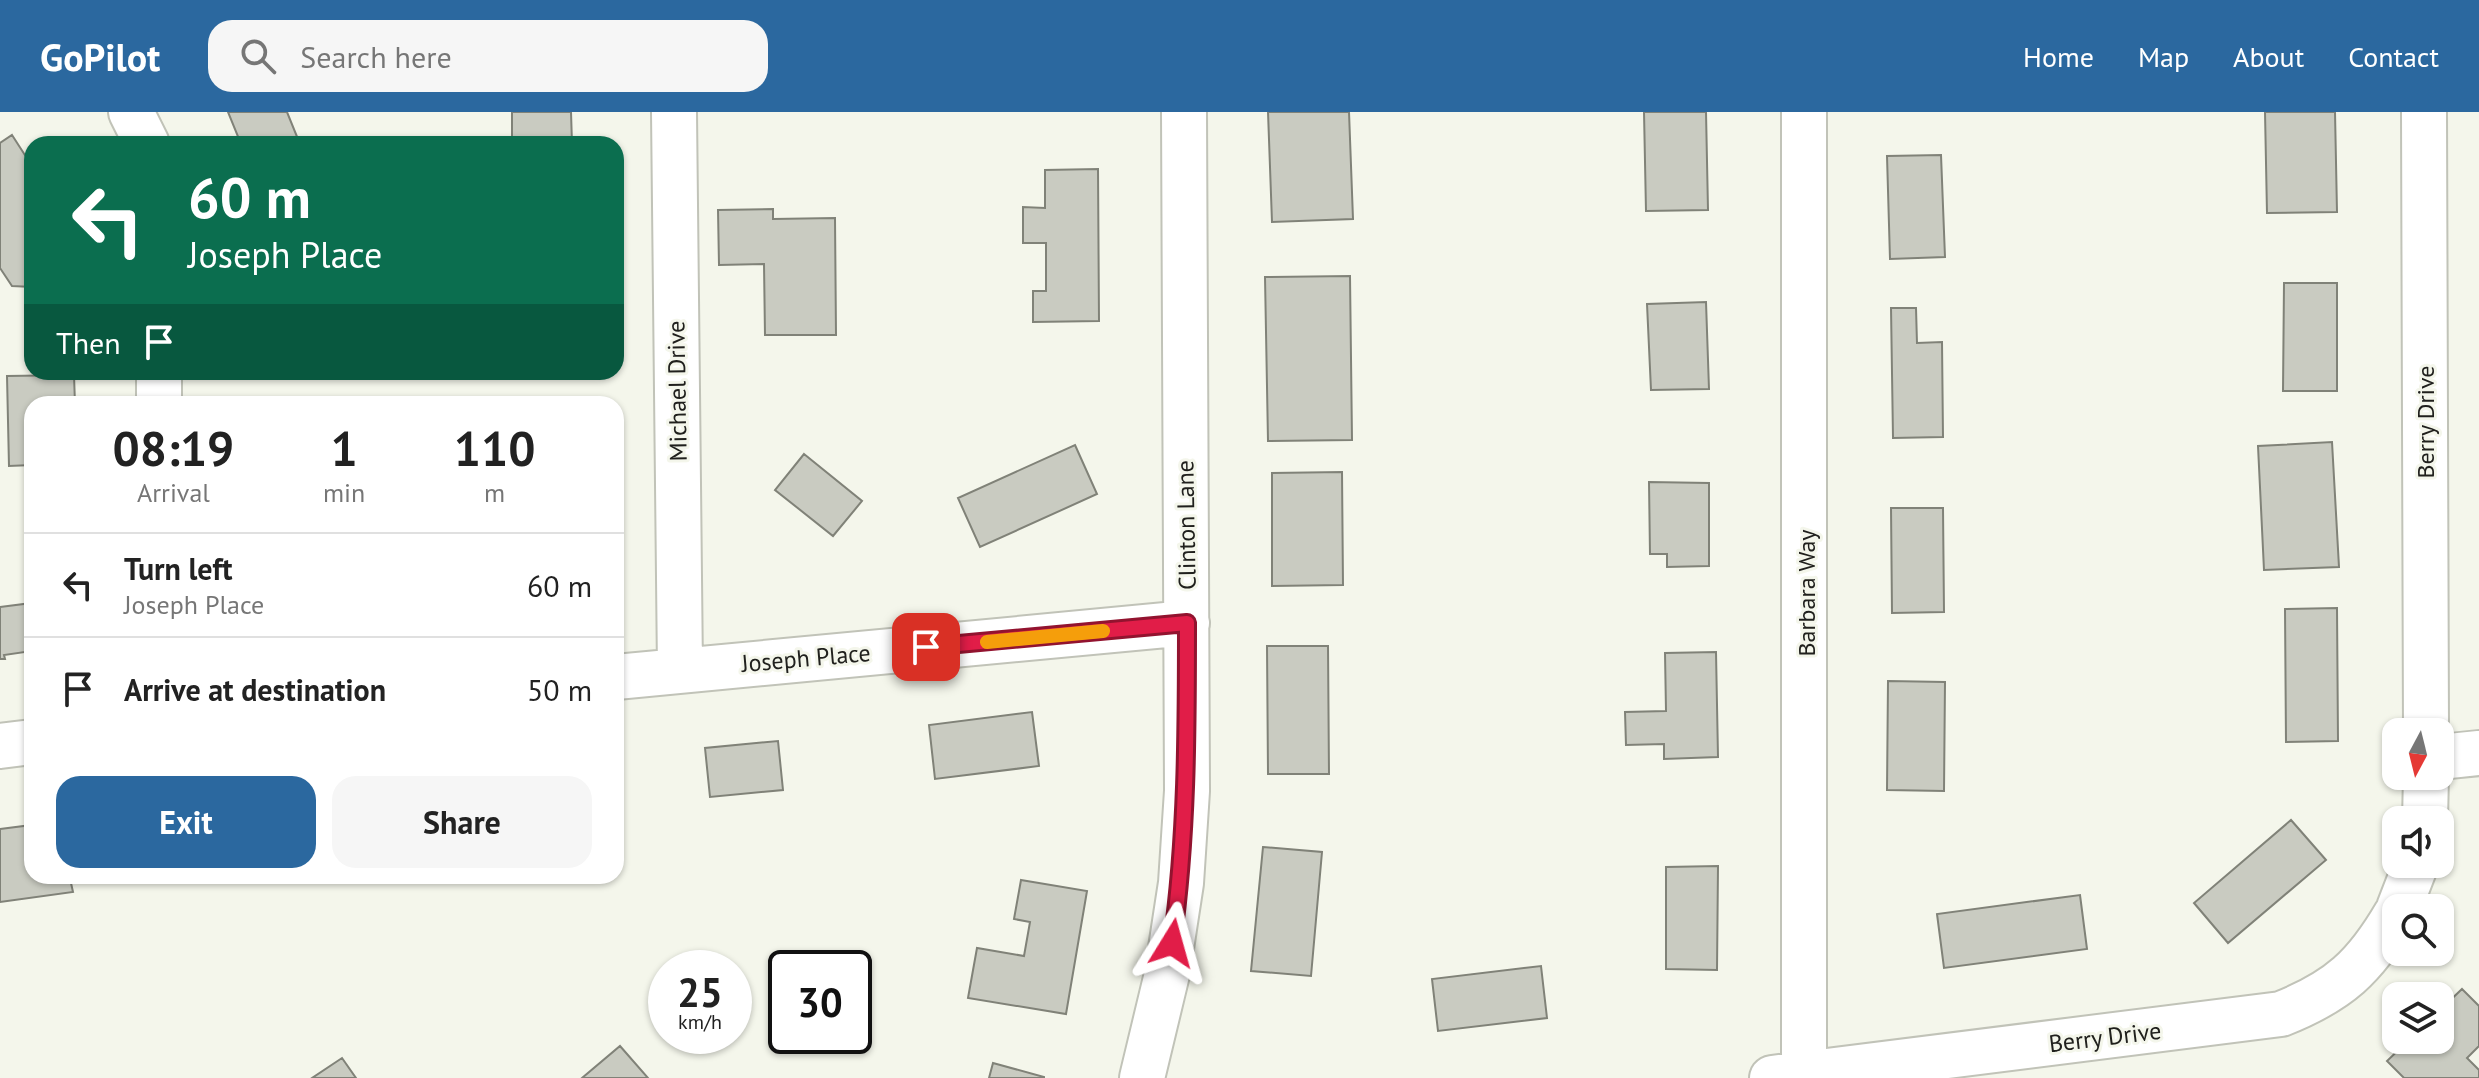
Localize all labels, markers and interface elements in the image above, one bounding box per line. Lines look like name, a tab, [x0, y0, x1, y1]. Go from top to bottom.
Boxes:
search box	[208, 20, 768, 92]
text: GoPilot	[40, 32, 160, 81]
icon: search	[236, 34, 280, 78]
text: Search here	[300, 37, 452, 76]
text: Home	[2023, 38, 2094, 75]
text: Map	[2138, 38, 2189, 75]
text: About	[2233, 38, 2304, 75]
text: Contact	[2348, 38, 2439, 75]
text: 60 m	[188, 161, 311, 233]
icon: left	[56, 168, 160, 272]
text: Joseph Place	[188, 231, 382, 278]
icon: arrive	[137, 320, 181, 364]
street label: Michael Drive	[660, 320, 694, 462]
text: Then	[56, 323, 121, 362]
street label: Berry Drive	[2410, 365, 2441, 479]
text: 08:19	[113, 417, 234, 479]
text: 1	[330, 417, 358, 479]
text: 110	[454, 417, 535, 479]
street label: Clinton Lane	[1169, 460, 1203, 590]
text: Arrival	[137, 476, 210, 509]
text: min	[323, 476, 365, 509]
text: m	[484, 476, 505, 509]
street label: Barbara Way	[1791, 530, 1822, 656]
text: Turn left	[124, 549, 232, 588]
icon: left	[56, 563, 100, 607]
text: 60 m	[527, 566, 592, 605]
text: Joseph Place	[124, 588, 264, 621]
pin	[892, 613, 960, 681]
icon: arrive	[904, 625, 948, 669]
street label: Joseph Place	[739, 637, 872, 679]
icon: arrive	[56, 667, 100, 711]
text: Arrive at destination	[124, 670, 386, 709]
text: 50 m	[527, 670, 592, 709]
north arrow	[2382, 718, 2454, 790]
map controls	[2382, 718, 2454, 1054]
button: Exit	[56, 776, 316, 868]
button: Share	[332, 776, 592, 868]
button: sound	[2382, 806, 2454, 878]
button: search	[2382, 894, 2454, 966]
position arrow	[1130, 901, 1214, 985]
speed limit sign: 30	[768, 950, 872, 1054]
text: 25	[677, 966, 723, 1018]
button: layers	[2382, 982, 2454, 1054]
text: km/h	[678, 1009, 722, 1035]
street label: Berry Drive	[2047, 1015, 2163, 1059]

